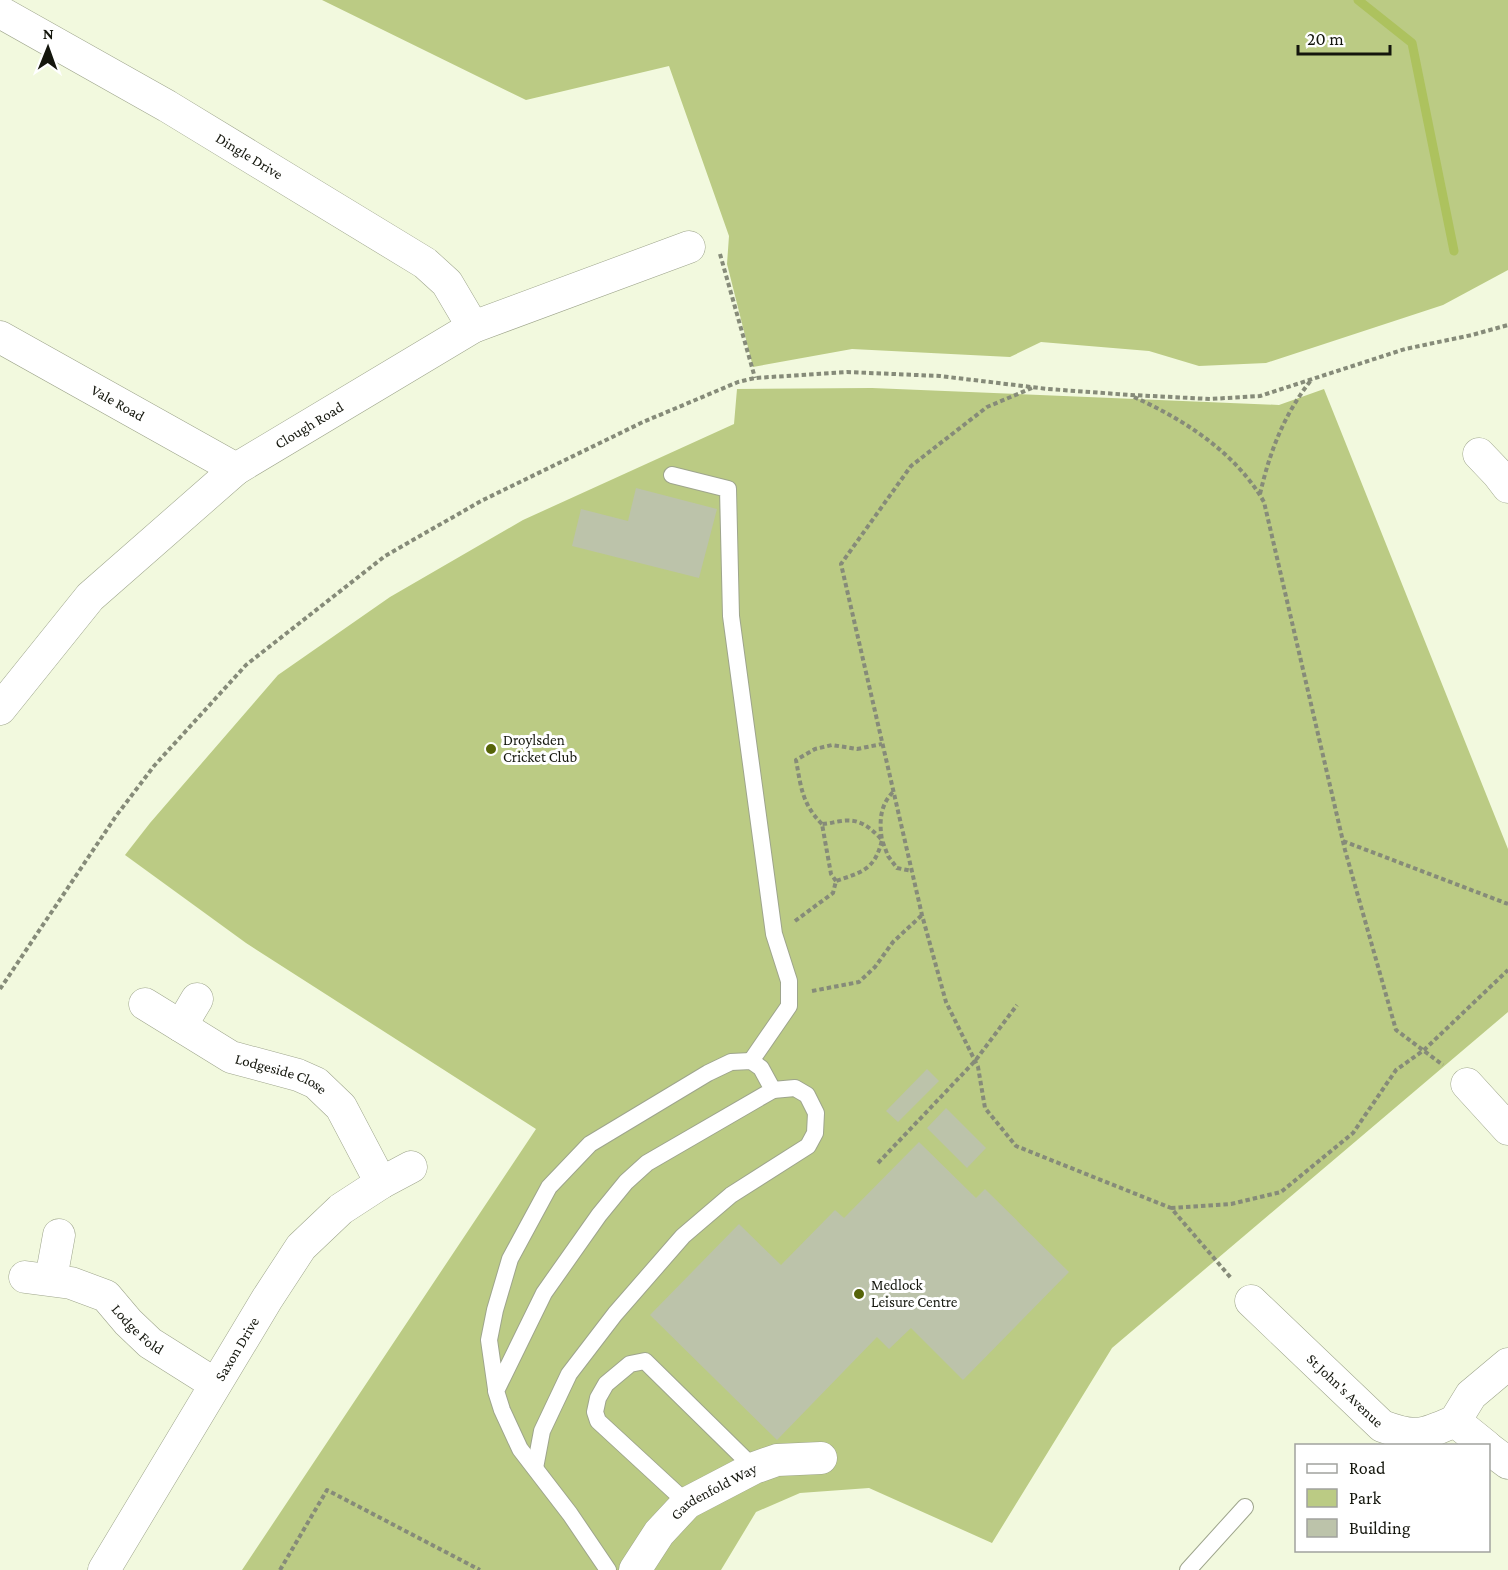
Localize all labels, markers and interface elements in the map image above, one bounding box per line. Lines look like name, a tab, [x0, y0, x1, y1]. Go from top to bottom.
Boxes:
north arrow	[18, 18, 78, 78]
scale bar	[1298, 18, 1390, 56]
text: N	[43, 25, 54, 42]
text: 20 m	[1307, 29, 1344, 49]
street label: Dingle Drive	[213, 130, 286, 183]
street label: Vale Road	[88, 382, 147, 424]
street label: Clough Road	[272, 399, 346, 452]
place label: Droylsden Cricket Club	[503, 732, 577, 765]
marker: Droylsden Cricket Club	[484, 742, 498, 756]
street label: Lodgeside Close	[233, 1050, 331, 1097]
place label: Medlock Leisure Centre	[871, 1277, 958, 1310]
marker: Medlock Leisure Centre	[852, 1287, 866, 1301]
street label: Lodge Fold	[109, 1301, 167, 1358]
street label: Saxon Drive	[212, 1314, 263, 1384]
street label: St John's Avenue	[1304, 1351, 1387, 1431]
legend	[1295, 1444, 1490, 1552]
text: Road	[1349, 1458, 1386, 1478]
street label: Gardenfold Way	[668, 1460, 760, 1523]
text: Park	[1349, 1488, 1381, 1508]
text: Building	[1349, 1518, 1411, 1538]

